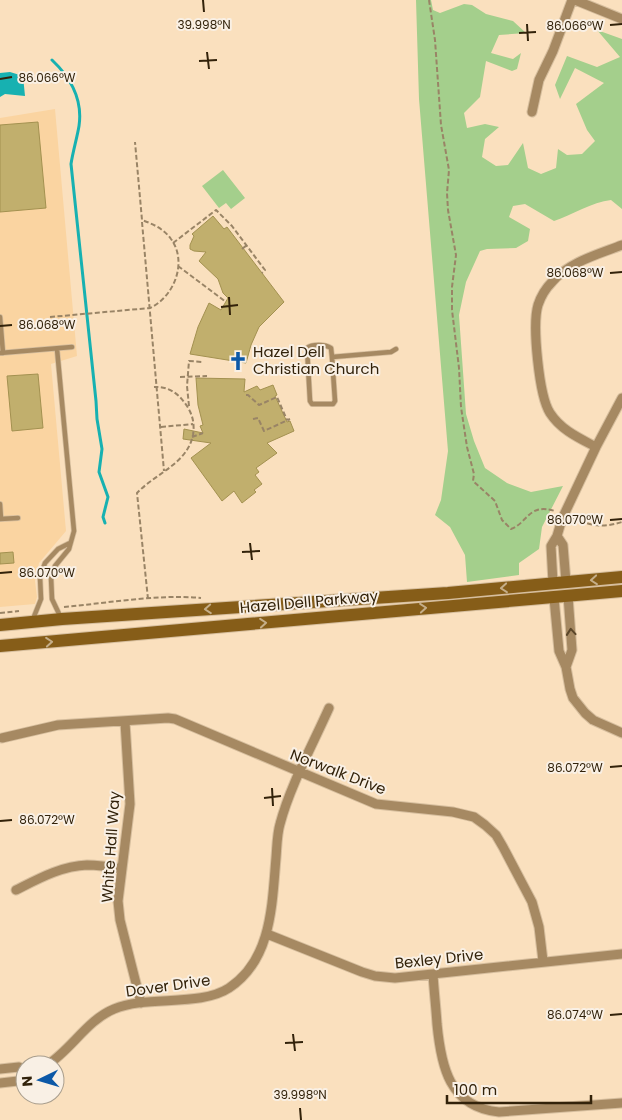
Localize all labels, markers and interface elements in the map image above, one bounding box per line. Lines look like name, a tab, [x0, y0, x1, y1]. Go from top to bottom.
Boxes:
text: 39.998°N	[177, 16, 231, 33]
text: 86.066°W	[546, 17, 604, 34]
text: 86.066°W	[18, 69, 76, 86]
text: 86.068°W	[546, 264, 604, 281]
text: 86.068°W	[18, 316, 76, 333]
place label: Hazel Dell Christian Church	[253, 341, 379, 379]
church icon: Hazel Dell Christian Church	[227, 350, 249, 372]
text: 86.070°W	[547, 511, 603, 528]
text: 86.070°W	[19, 564, 75, 581]
one-way arrow	[590, 574, 598, 585]
one-way arrow	[500, 582, 508, 593]
street label: Hazel Dell Parkway	[239, 585, 379, 618]
one-way arrow	[203, 603, 211, 614]
one-way arrow	[419, 603, 427, 614]
one-way arrow	[259, 618, 267, 629]
one-way arrow	[565, 628, 576, 636]
one-way arrow	[45, 637, 53, 648]
street label: Norwalk Drive	[287, 744, 389, 799]
text: 86.072°W	[547, 759, 603, 776]
street label: White Hall Way	[96, 790, 125, 903]
text: 86.072°W	[19, 811, 75, 828]
street label: Bexley Drive	[394, 943, 484, 974]
street label: Dover Drive	[124, 969, 212, 1002]
text: 86.074°W	[547, 1006, 603, 1023]
north arrow	[15, 1055, 65, 1105]
scale bar	[447, 1072, 591, 1104]
text: N	[17, 1075, 37, 1087]
text: 100 m	[454, 1079, 497, 1100]
text: 39.998°N	[273, 1086, 327, 1103]

